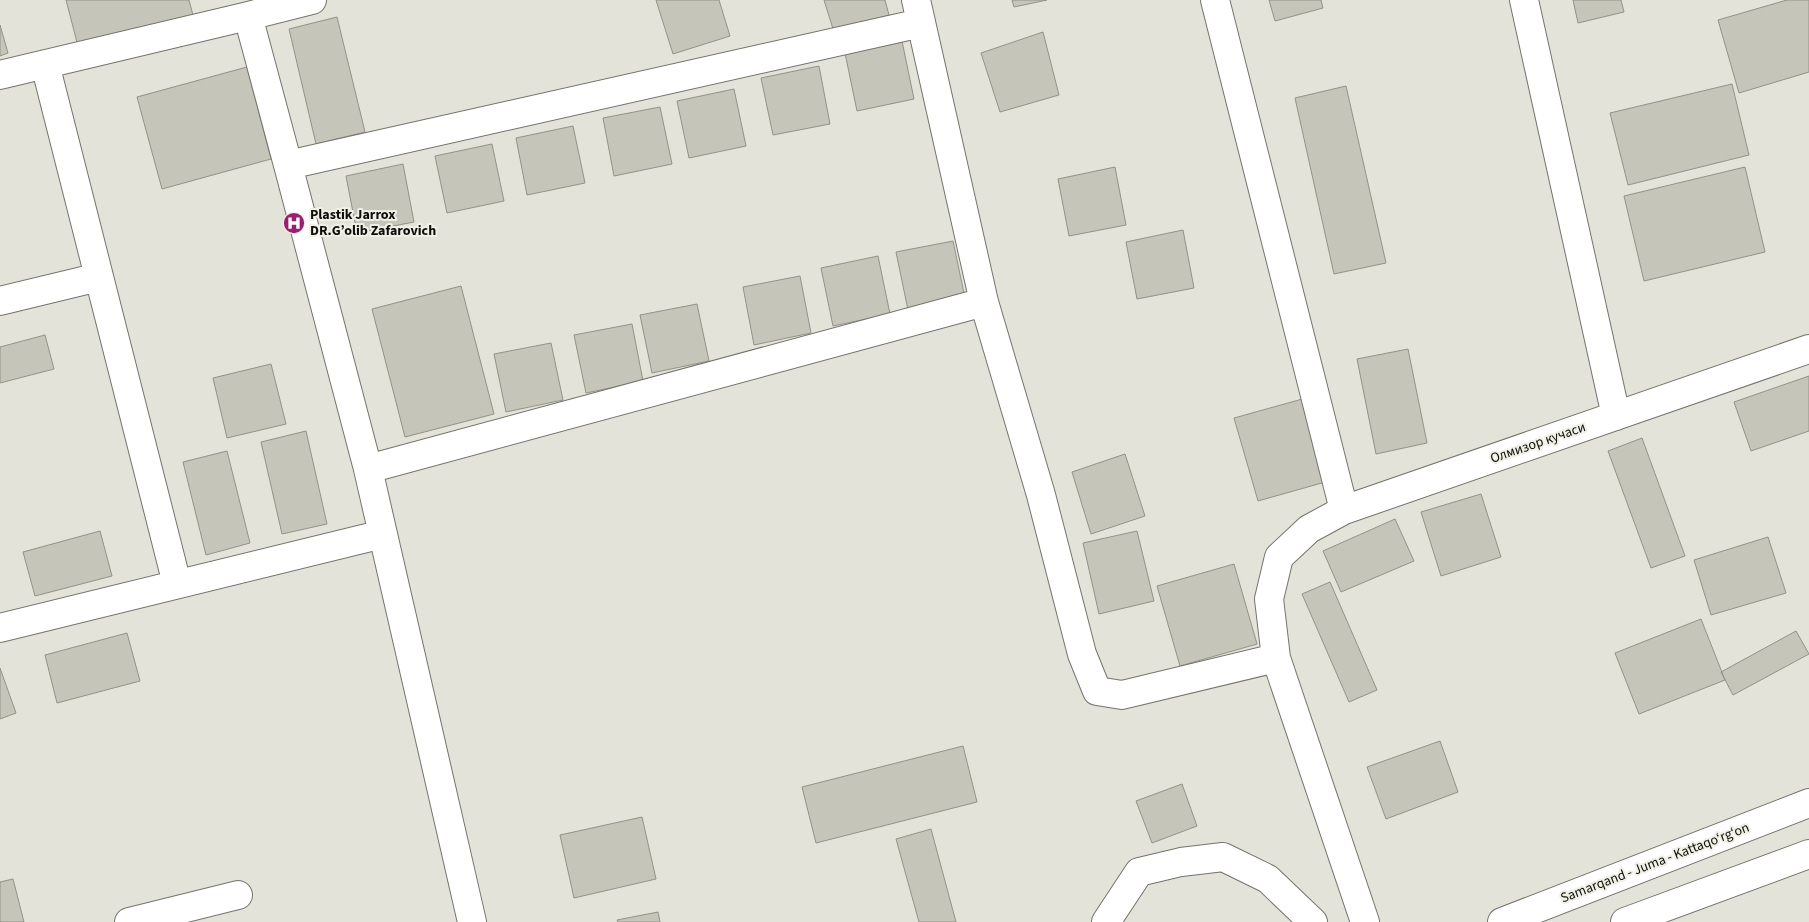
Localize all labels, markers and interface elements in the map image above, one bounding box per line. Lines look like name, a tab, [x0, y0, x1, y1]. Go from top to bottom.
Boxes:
place label: Plastik Jarrox DR.G’olib Zafarovich	[310, 205, 436, 241]
hospital icon: Plastik Jarrox DR.G’olib Zafarovich	[282, 211, 306, 235]
street label: Олмизор кучаси	[1488, 417, 1588, 469]
street label: Samarqand - Juma - Kattaqo‘rg‘on	[1558, 818, 1752, 908]

